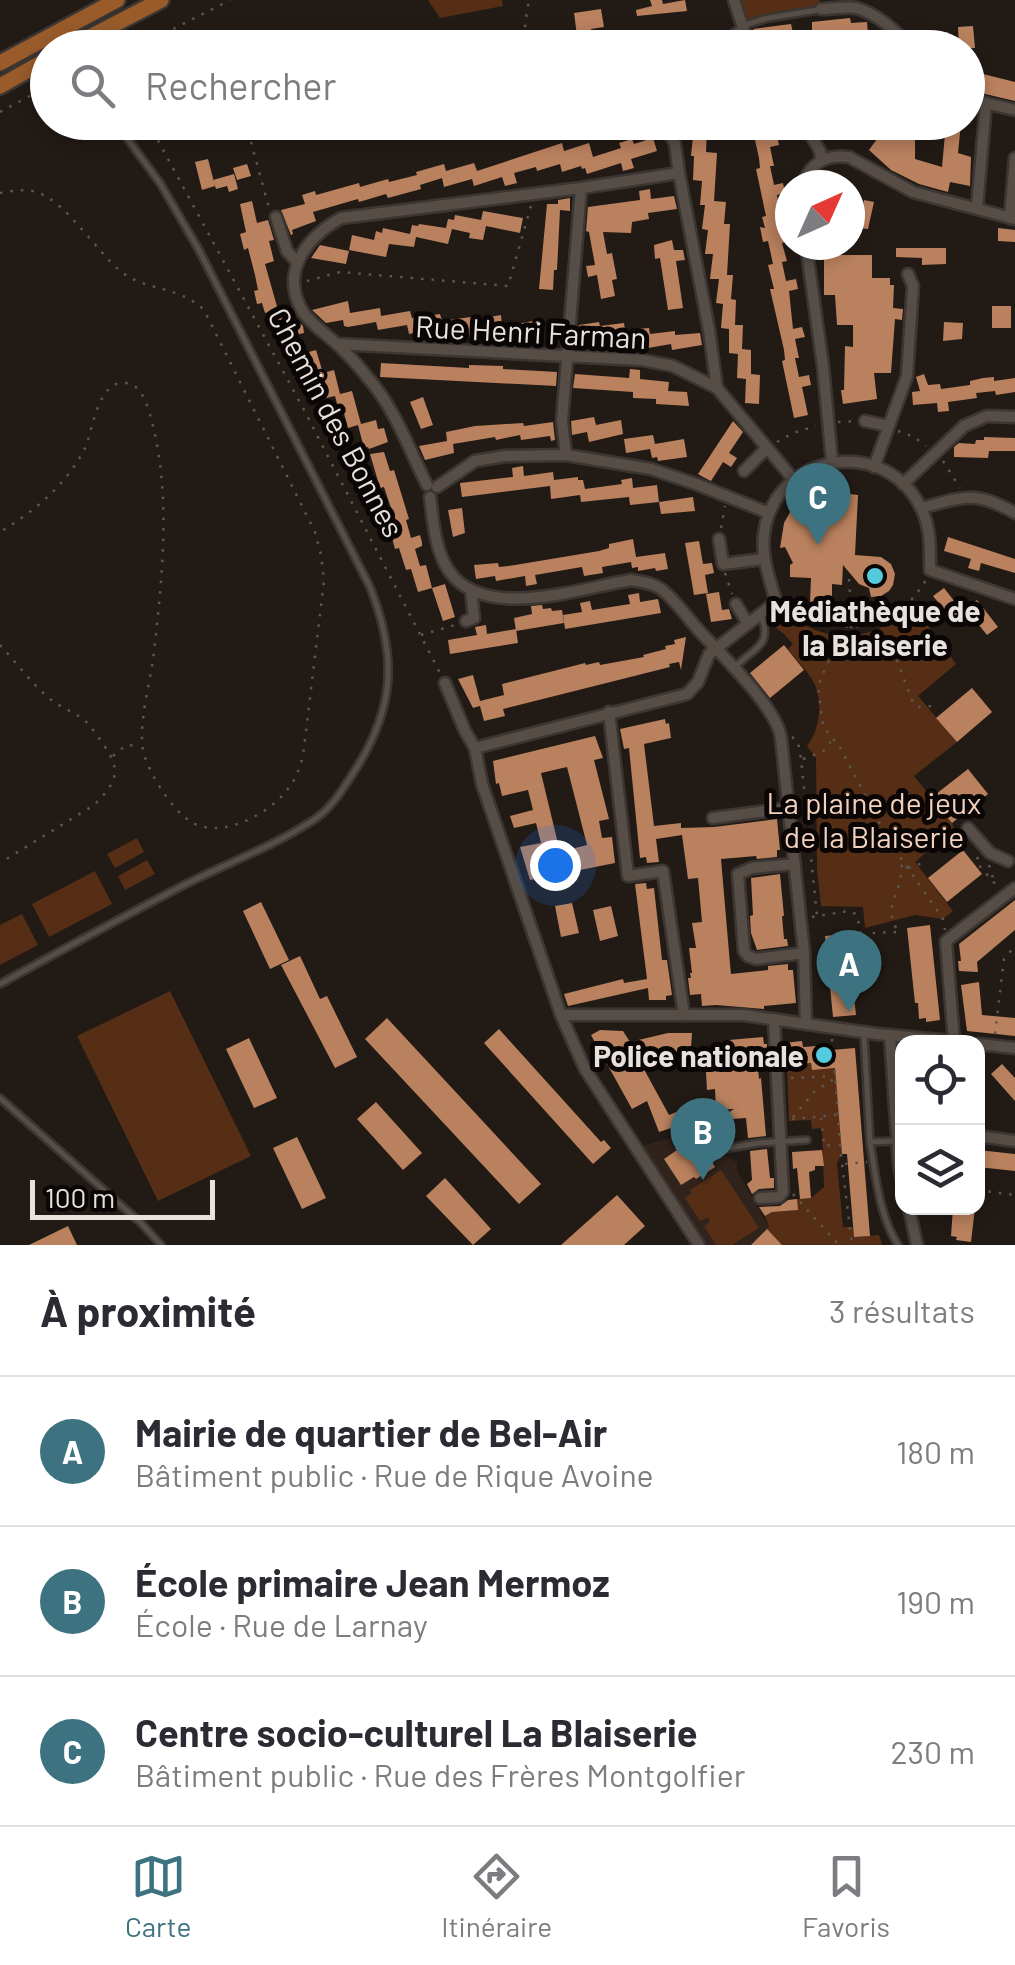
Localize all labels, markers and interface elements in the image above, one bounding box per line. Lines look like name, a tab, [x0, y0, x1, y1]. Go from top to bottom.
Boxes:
search box	[30, 30, 985, 140]
icon: search	[65, 58, 120, 113]
text: Rechercher	[145, 62, 336, 108]
north arrow	[775, 170, 865, 260]
street label: Chemin des Bonnes	[261, 301, 413, 543]
street label: Rue Henri Farman	[415, 307, 647, 355]
pin: C	[786, 462, 850, 545]
marker: Médiathèque de la Blaiserie	[864, 565, 886, 587]
place label: Médiathèque de la Blaiserie	[769, 592, 981, 662]
park label: La plaine de jeux de la Blaiserie	[767, 784, 981, 854]
your location	[530, 840, 581, 891]
pin: A	[816, 930, 882, 1012]
map controls	[895, 1035, 985, 1215]
button: locate	[895, 1035, 985, 1125]
place label: Police nationale	[593, 1037, 804, 1073]
marker: Police nationale	[813, 1044, 835, 1066]
pin: B	[670, 1098, 736, 1180]
button: layers	[895, 1125, 985, 1215]
scale bar	[30, 1175, 215, 1220]
text: 100 m	[45, 1180, 115, 1214]
text: À proximité	[40, 1285, 256, 1335]
text: 3 résultats	[829, 1291, 975, 1329]
text: Mairie de quartier de Bel-Air	[135, 1409, 607, 1455]
text: A	[62, 1432, 83, 1470]
text: 180 m	[896, 1432, 975, 1470]
text: Bâtiment public · Rue de Rique Avoine	[135, 1455, 654, 1493]
text: École primaire Jean Mermoz	[135, 1559, 610, 1605]
text: B	[63, 1582, 82, 1620]
text: 190 m	[896, 1582, 975, 1620]
text: École · Rue de Larnay	[135, 1605, 428, 1643]
text: Centre socio-culturel La Blaiserie	[135, 1709, 698, 1755]
text: C	[63, 1732, 82, 1770]
text: 230 m	[891, 1732, 975, 1770]
text: Bâtiment public · Rue des Frères Montgolfier	[135, 1755, 745, 1793]
tab: Carte	[125, 1849, 191, 1943]
tab: Itinéraire	[441, 1849, 552, 1943]
tab: Favoris	[802, 1849, 890, 1943]

